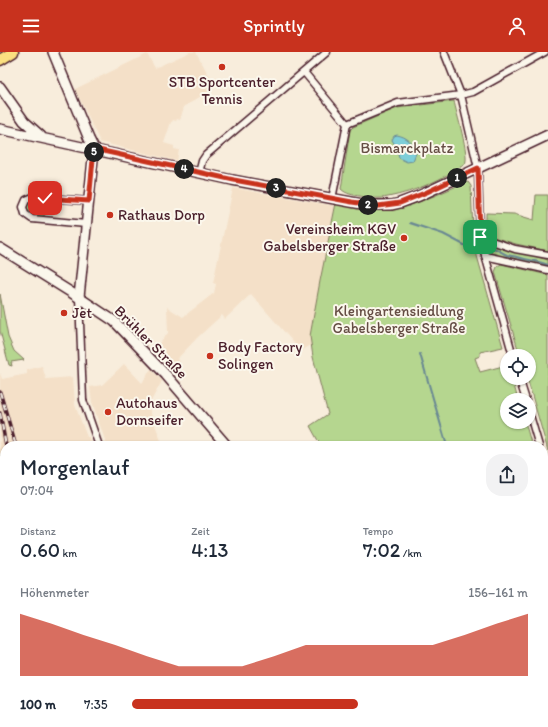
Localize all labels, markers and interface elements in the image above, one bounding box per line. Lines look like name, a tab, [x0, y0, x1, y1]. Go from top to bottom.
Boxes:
icon: menu	[20, 15, 42, 37]
text: Sprintly	[243, 15, 305, 37]
icon: person	[506, 15, 528, 37]
marker: STB Sportcenter Tennis	[217, 62, 227, 72]
place label: STB Sportcenter Tennis	[169, 73, 275, 108]
park label: Bismarckplatz	[361, 139, 453, 157]
pin: 5	[84, 142, 104, 162]
text: 5	[91, 145, 97, 158]
pin: 4	[174, 159, 194, 179]
text: 4	[181, 162, 187, 175]
pin: 1	[447, 168, 467, 188]
text: 1	[454, 171, 460, 184]
pin: 3	[266, 178, 286, 198]
pin	[28, 181, 62, 215]
text: 3	[273, 181, 279, 194]
icon: check	[34, 187, 56, 209]
pin: 2	[358, 195, 378, 215]
text: 2	[365, 198, 371, 211]
place label: Rathaus Dorp	[118, 206, 205, 224]
marker: Rathaus Dorp	[105, 210, 115, 220]
place label: Vereinsheim KGV Gabelsberger Straße	[263, 220, 396, 255]
pin	[463, 220, 497, 254]
icon: arrive	[469, 226, 491, 248]
marker: Vereinsheim KGV Gabelsberger Straße	[399, 233, 409, 243]
street label: Brühler Straße	[111, 302, 191, 382]
park label: Kleingartensiedlung Gabelsberger Straße	[333, 302, 465, 337]
place label: Jet	[72, 304, 93, 322]
marker: Jet	[59, 308, 69, 318]
place label: Body Factory Solingen	[218, 338, 302, 373]
map controls	[500, 349, 536, 429]
button: locate	[500, 349, 536, 385]
marker: Body Factory Solingen	[205, 351, 215, 361]
button: layers	[500, 393, 536, 429]
place label: Autohaus Dornseifer	[116, 394, 184, 429]
marker: Autohaus Dornseifer	[103, 407, 113, 417]
text: Morgenlauf	[20, 454, 130, 481]
button: share	[486, 454, 528, 496]
text: 07:04	[20, 483, 53, 498]
text: Distanz	[20, 525, 56, 538]
text: Zeit	[191, 525, 210, 538]
text: Tempo	[363, 525, 393, 538]
text: 0.60	[20, 538, 60, 562]
text: 4:13	[191, 538, 228, 562]
text: 7:02	[363, 538, 400, 562]
text: km	[60, 547, 77, 560]
text: /km	[400, 547, 422, 560]
text: Höhenmeter	[20, 585, 89, 600]
text: 156–161 m	[468, 585, 528, 600]
text: 100 m	[20, 697, 56, 712]
text: 7:35	[84, 697, 108, 712]

